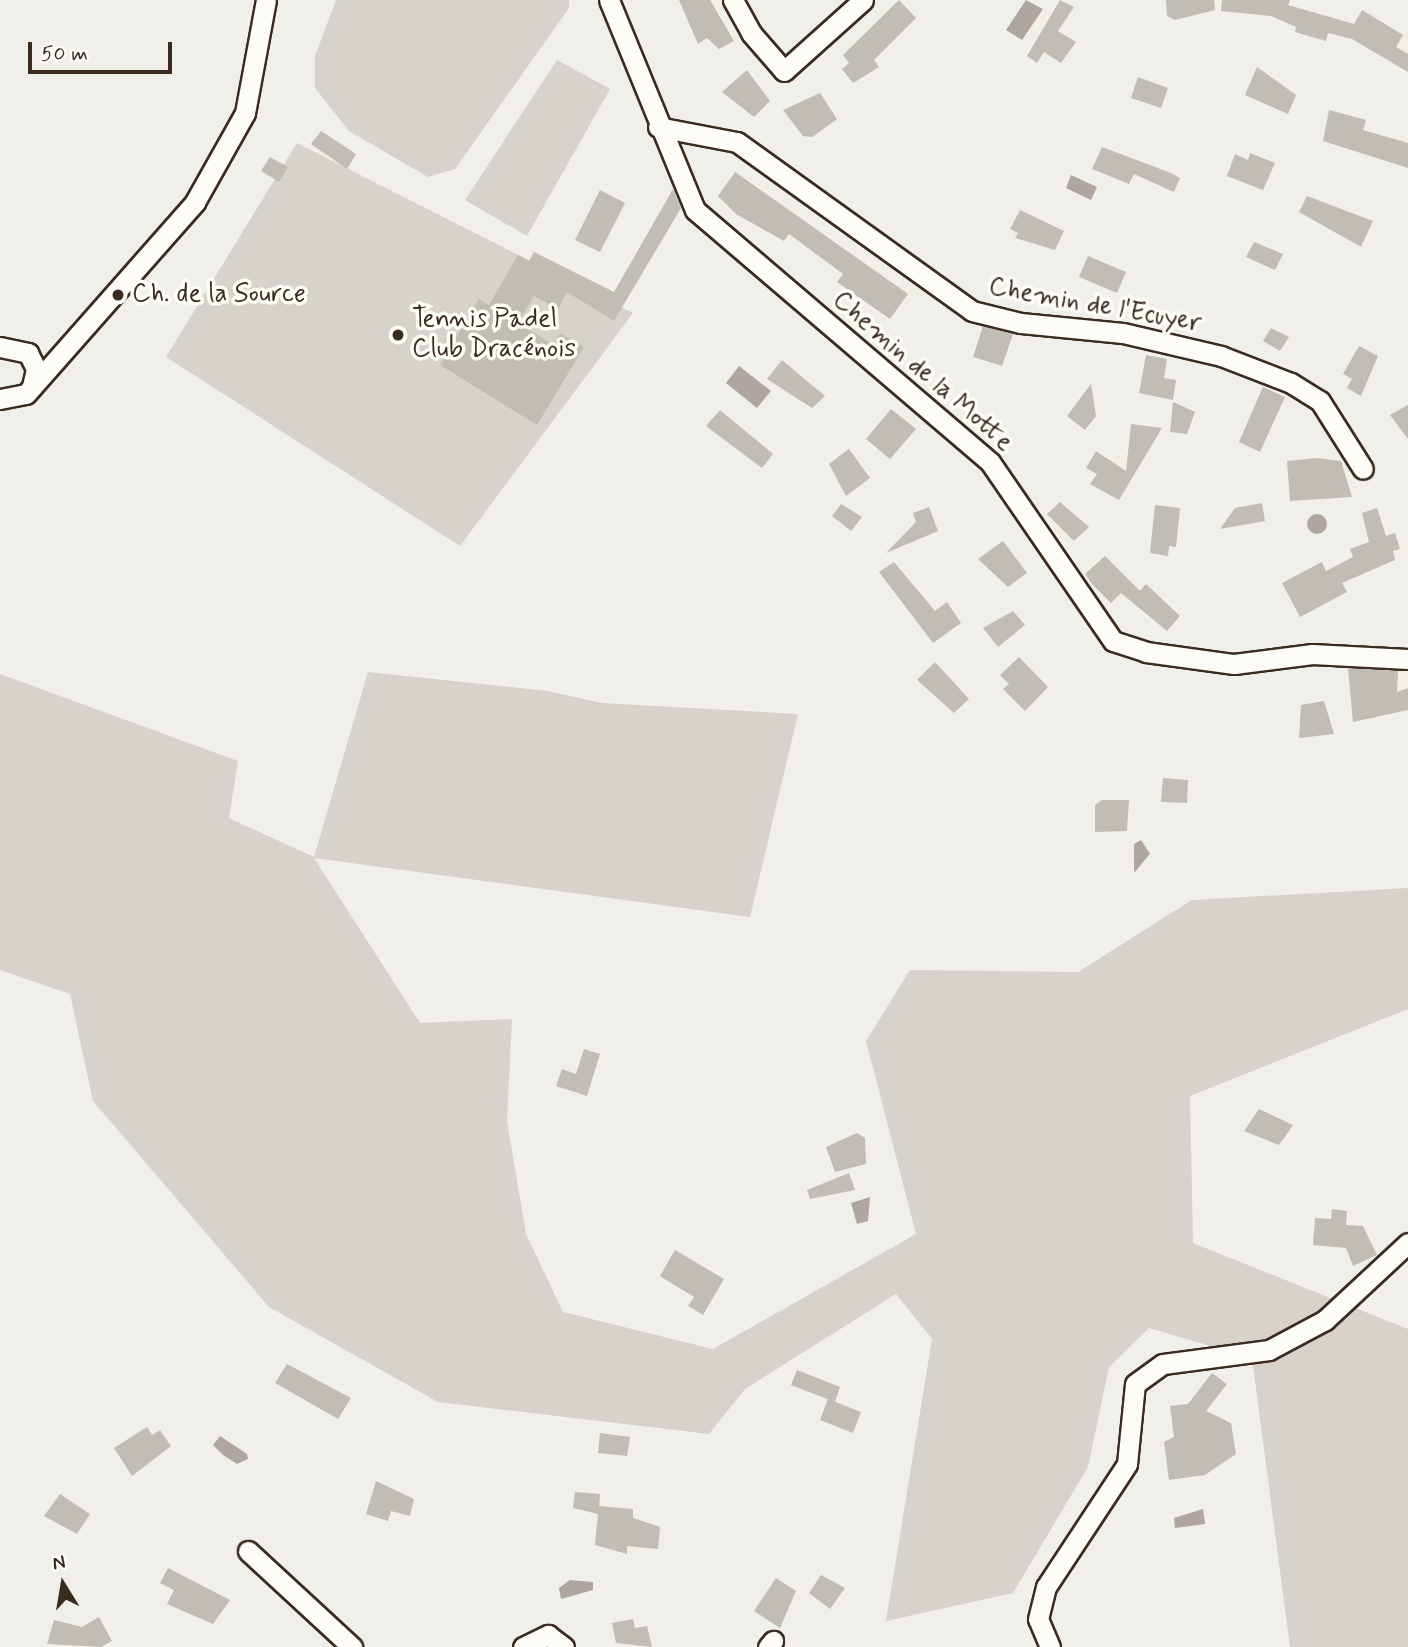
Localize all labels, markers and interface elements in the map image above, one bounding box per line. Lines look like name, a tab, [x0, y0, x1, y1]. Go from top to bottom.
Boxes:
scale bar	[32, 28, 175, 72]
text: 50 m	[41, 40, 88, 68]
street label: Chemin de l'Ecuyer	[986, 272, 1204, 340]
place label: Ch. de la Source	[132, 279, 304, 311]
street label: Chemin de la Motte	[825, 285, 1019, 459]
marker: Ch. de la Source	[110, 287, 126, 303]
place label: Tennis Padel Club Dracénois	[412, 304, 576, 366]
marker: Tennis Padel Club Dracénois	[390, 327, 406, 343]
north arrow	[28, 1549, 98, 1619]
text: N	[50, 1549, 67, 1576]

